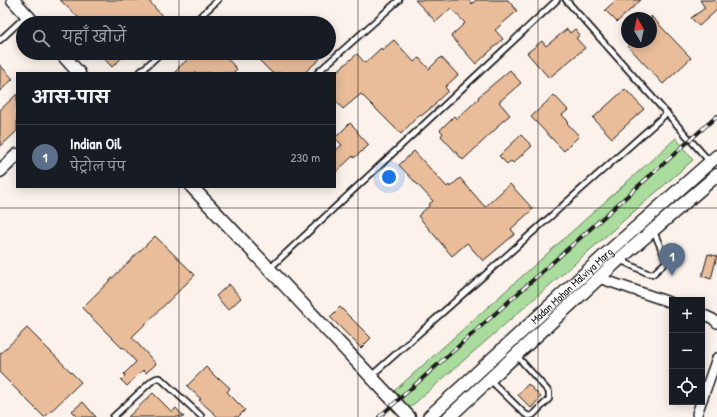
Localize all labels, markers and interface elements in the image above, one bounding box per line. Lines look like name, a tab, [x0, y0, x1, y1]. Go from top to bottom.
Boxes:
north arrow	[621, 12, 657, 48]
search box	[16, 16, 336, 60]
text: यहाँ खोजें	[62, 26, 126, 47]
icon: search	[30, 27, 52, 49]
text: आस-पास	[32, 85, 110, 108]
text: Indian Oil	[70, 133, 121, 154]
text: 1	[43, 148, 47, 166]
text: 230 m	[290, 148, 320, 166]
text: पेट्रोल पंप	[70, 157, 126, 175]
your location	[379, 167, 399, 187]
pin: 1	[659, 243, 685, 276]
street label: Madan Mohan Malviya Marg	[528, 244, 616, 327]
map controls	[669, 297, 705, 405]
button: +	[669, 297, 705, 333]
button: −	[669, 333, 705, 369]
button: locate	[669, 369, 705, 405]

